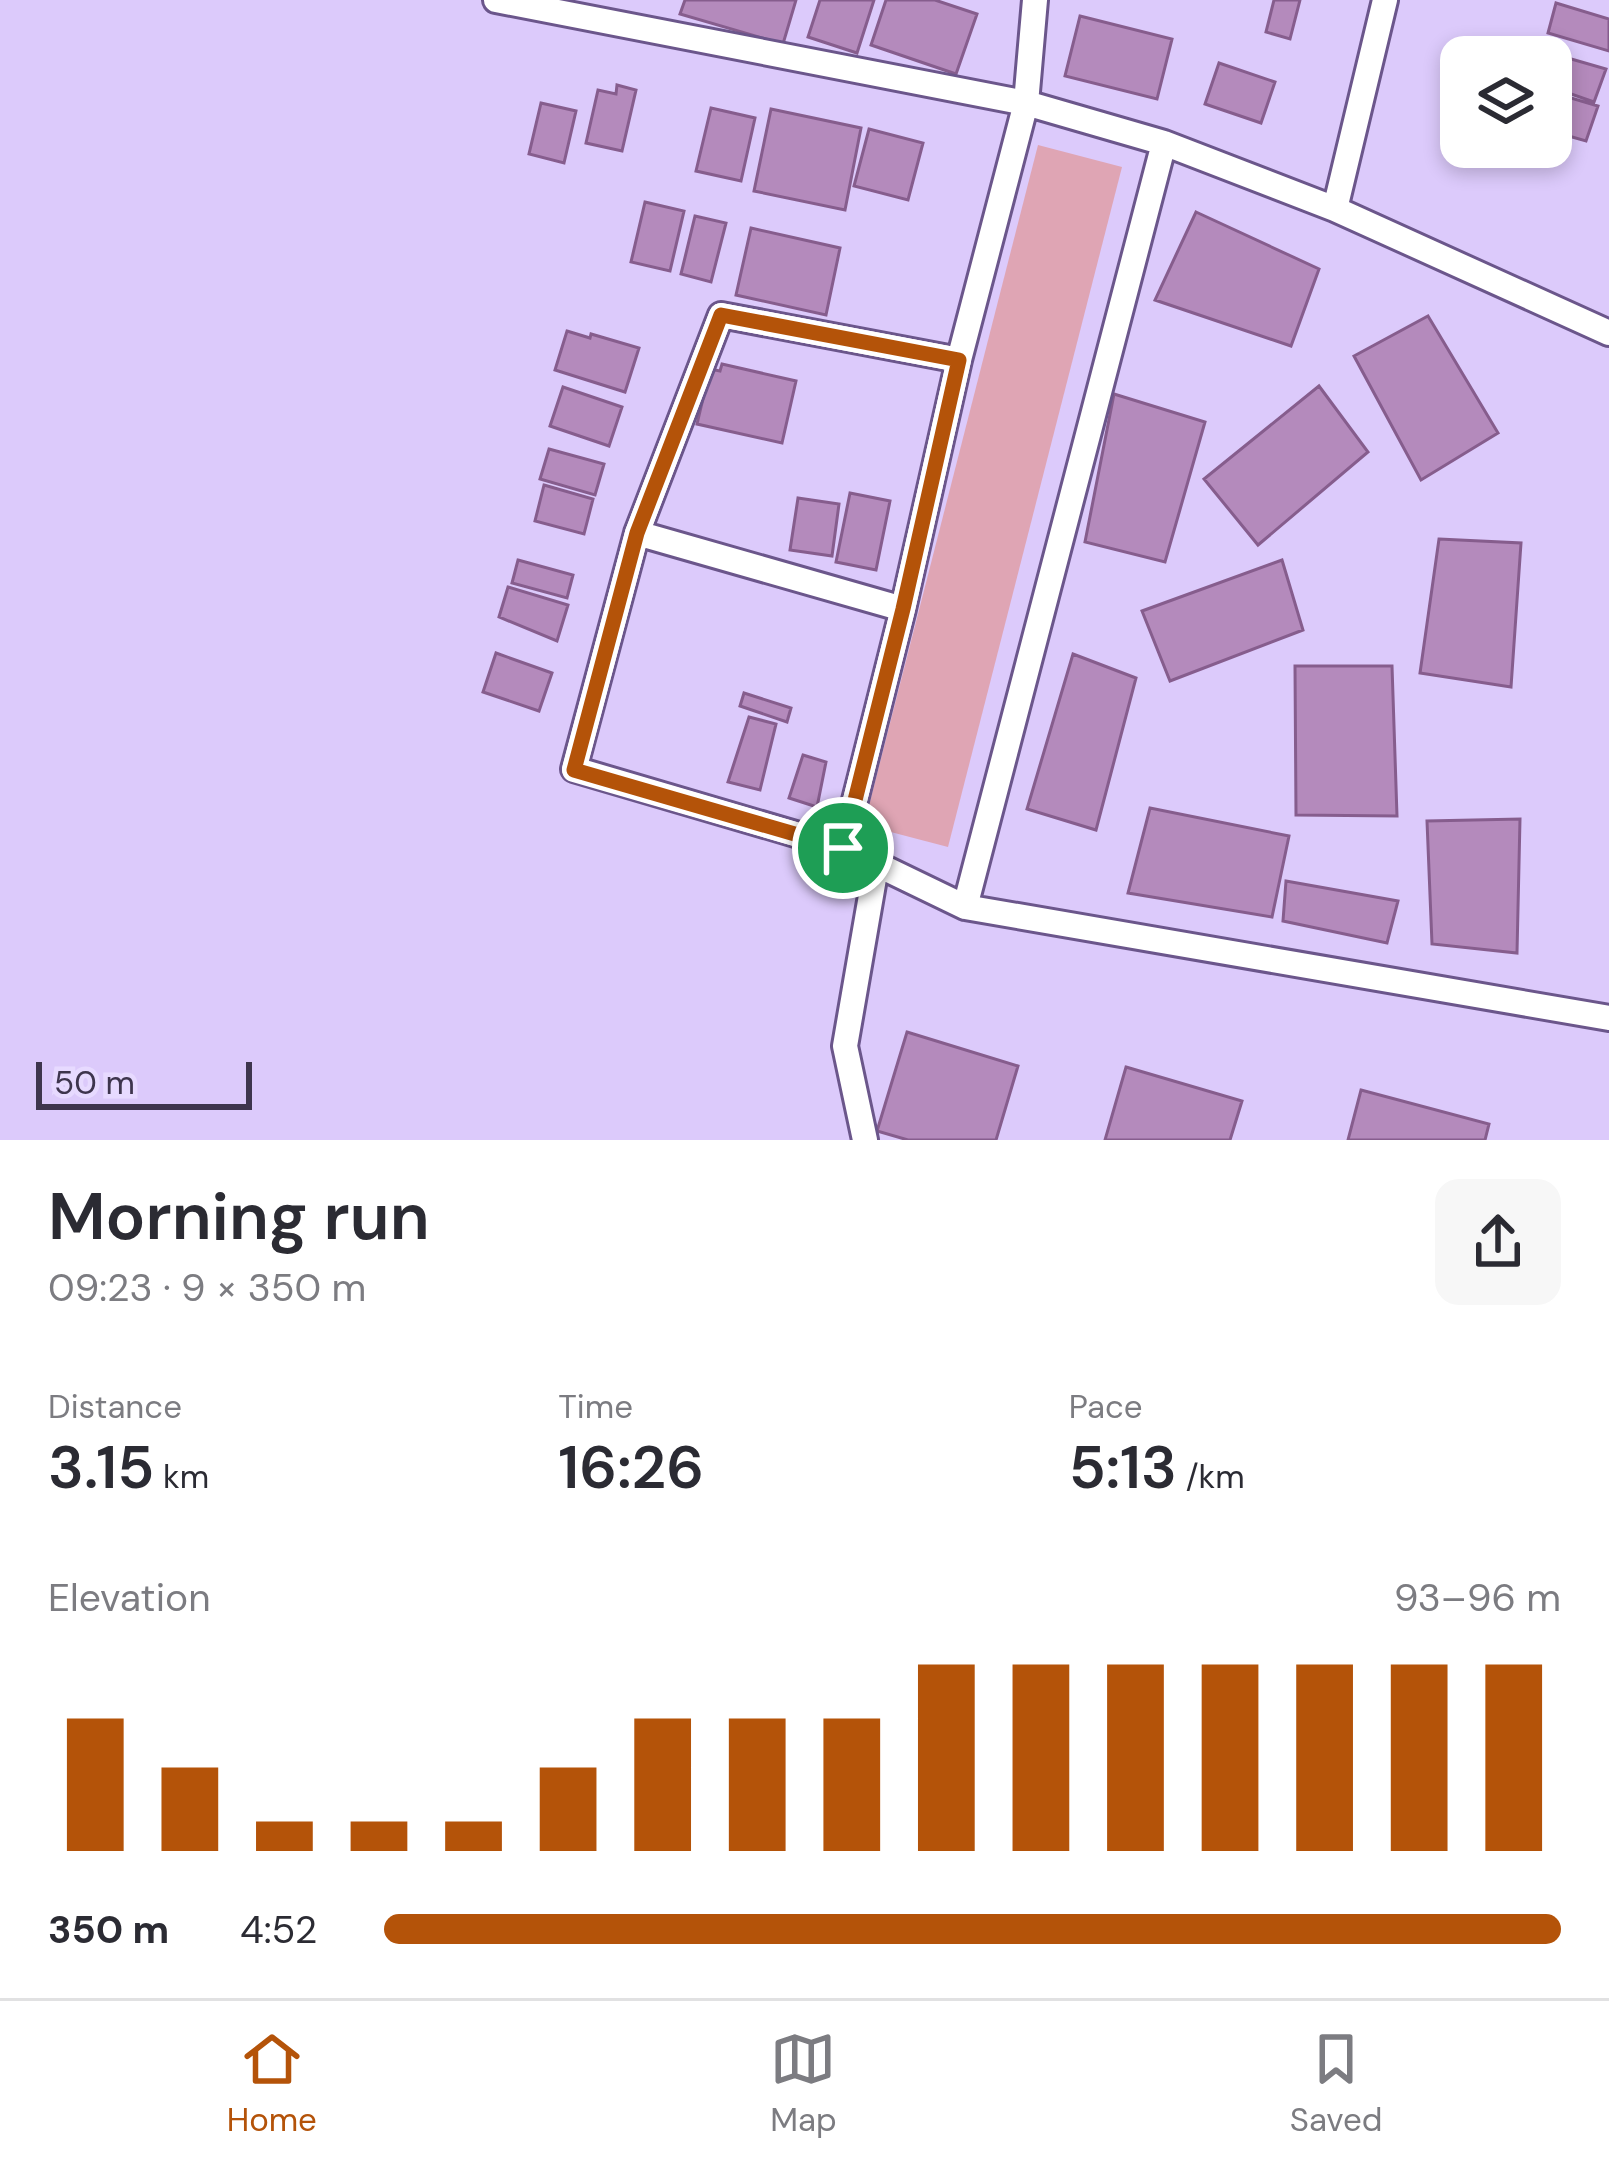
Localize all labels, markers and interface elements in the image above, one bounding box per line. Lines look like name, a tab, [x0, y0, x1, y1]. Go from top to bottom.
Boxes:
map controls	[1440, 36, 1572, 168]
button: layers	[1440, 36, 1572, 168]
pin	[792, 797, 894, 899]
icon: arrive	[810, 815, 876, 881]
scale bar	[36, 1056, 252, 1109]
text: 50 m	[54, 1061, 135, 1104]
text: Morning run	[48, 1174, 430, 1259]
button: share	[1435, 1179, 1561, 1305]
text: 09:23 · 9 × 350 m	[48, 1262, 366, 1313]
text: Distance	[48, 1385, 182, 1428]
text: Time	[558, 1385, 633, 1428]
text: Pace	[1069, 1385, 1143, 1428]
text: 3.15	[48, 1428, 154, 1507]
text: 16:26	[558, 1428, 704, 1507]
text: 5:13	[1069, 1428, 1177, 1507]
text: km	[154, 1455, 209, 1498]
text: /km	[1177, 1455, 1245, 1498]
text: Elevation	[48, 1572, 211, 1623]
text: 93–96 m	[1394, 1572, 1561, 1623]
text: 350 m	[48, 1904, 169, 1955]
text: 4:52	[240, 1904, 317, 1955]
tab: Home	[227, 2026, 317, 2141]
tab: Map	[770, 2026, 837, 2141]
tab: Saved	[1290, 2026, 1382, 2141]

